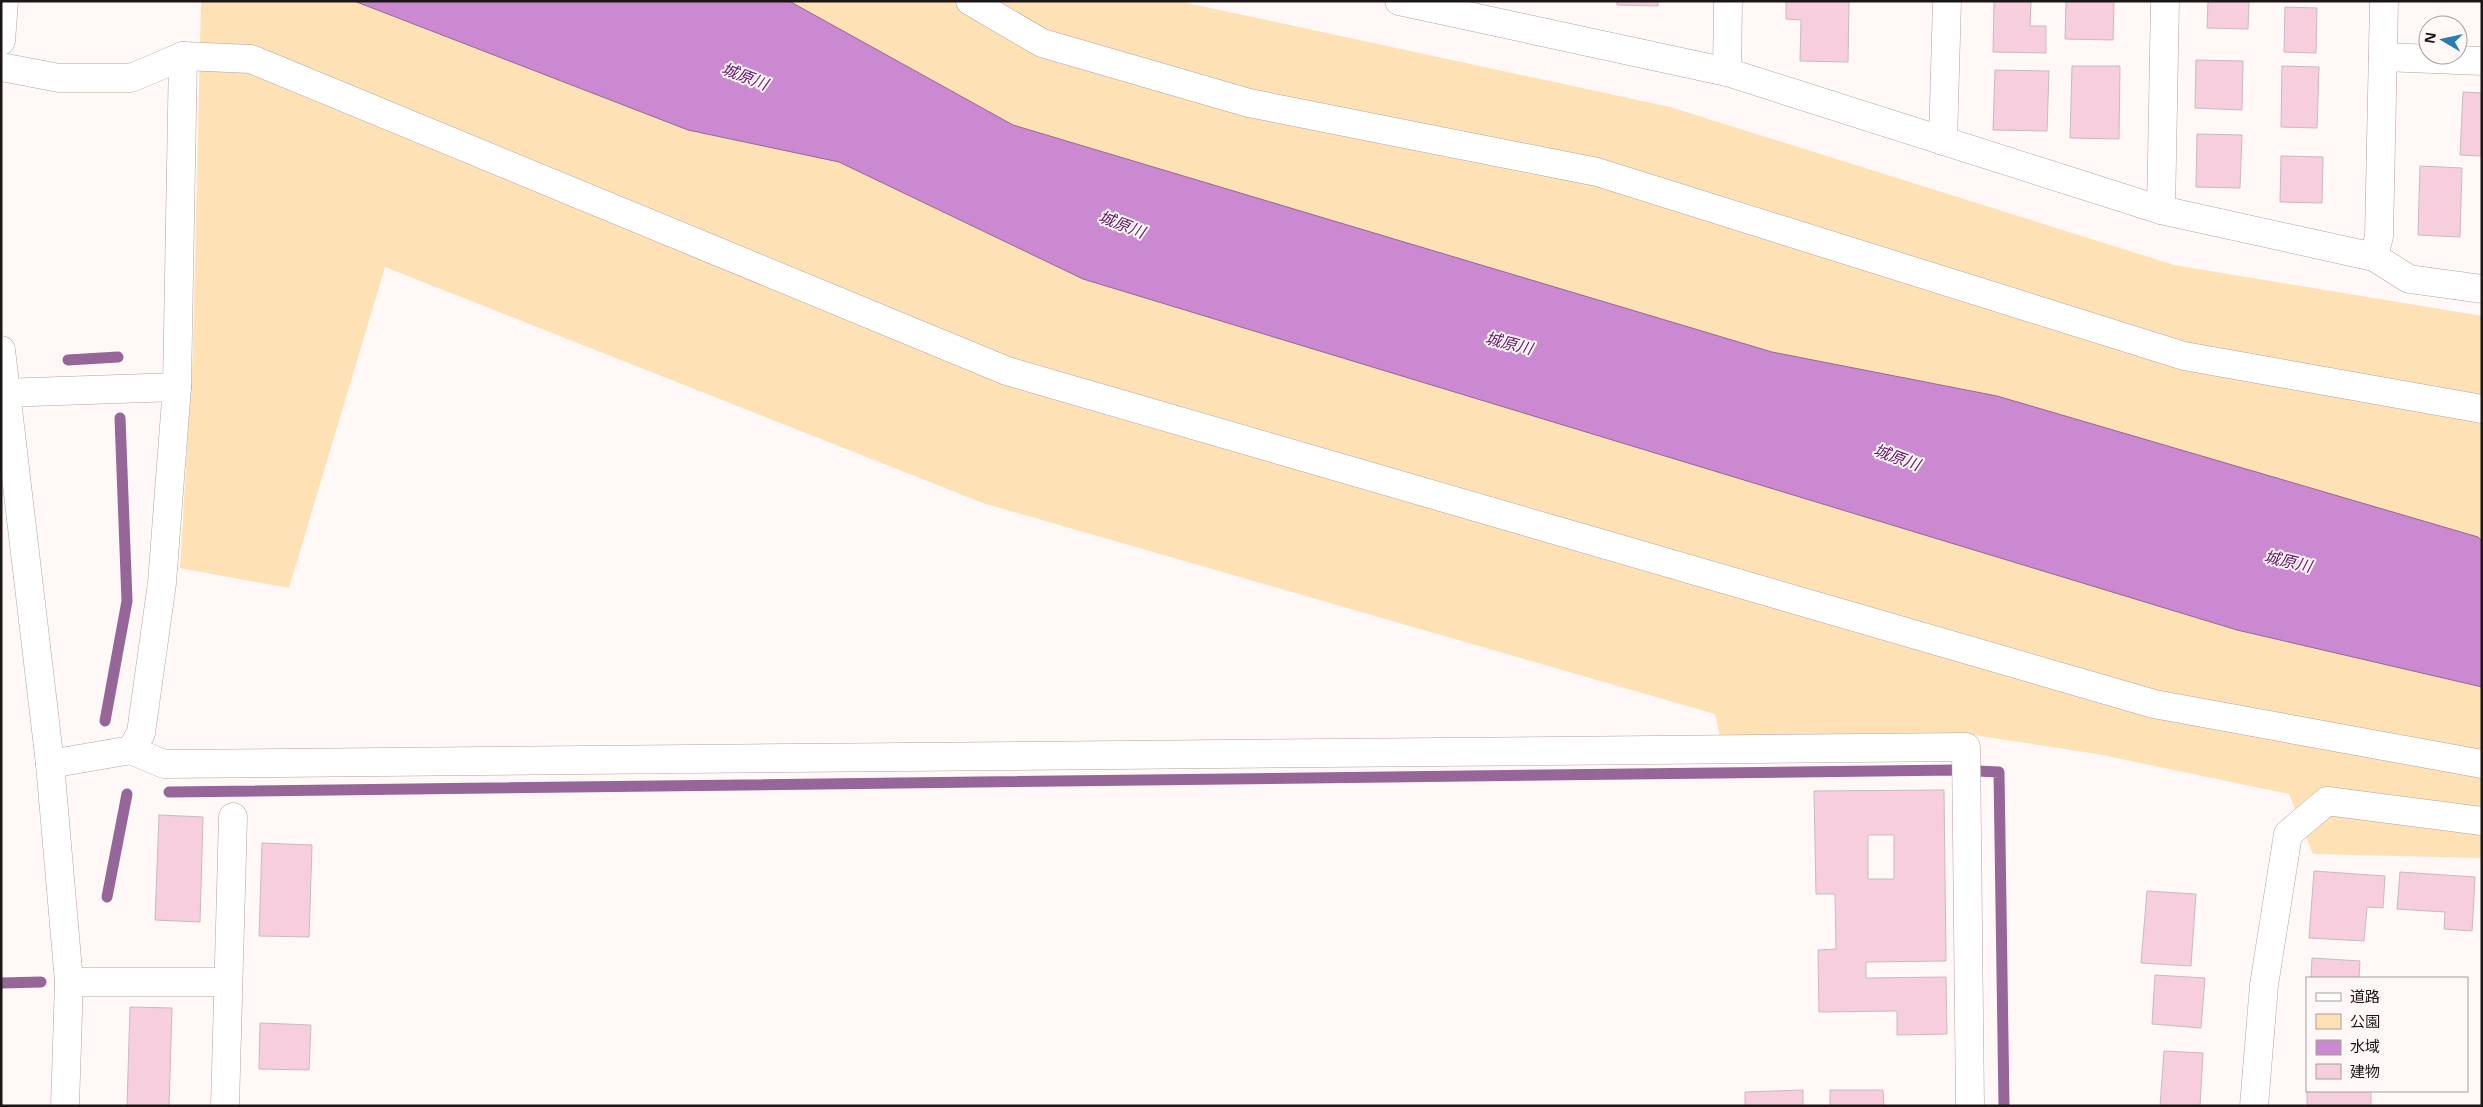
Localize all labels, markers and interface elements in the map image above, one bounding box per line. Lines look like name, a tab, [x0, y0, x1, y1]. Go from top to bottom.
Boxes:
north arrow	[2418, 15, 2468, 65]
text: N	[2419, 31, 2440, 45]
water label: 城原川	[719, 57, 773, 96]
water label: 城原川	[1096, 205, 1150, 244]
water label: 城原川	[1483, 327, 1537, 360]
water label: 城原川	[1871, 438, 1925, 476]
water label: 城原川	[2262, 545, 2316, 578]
legend	[2306, 977, 2468, 1092]
text: 道路	[2350, 986, 2380, 1006]
text: 公園	[2350, 1011, 2380, 1031]
text: 水域	[2350, 1036, 2380, 1056]
text: 建物	[2350, 1061, 2380, 1081]

